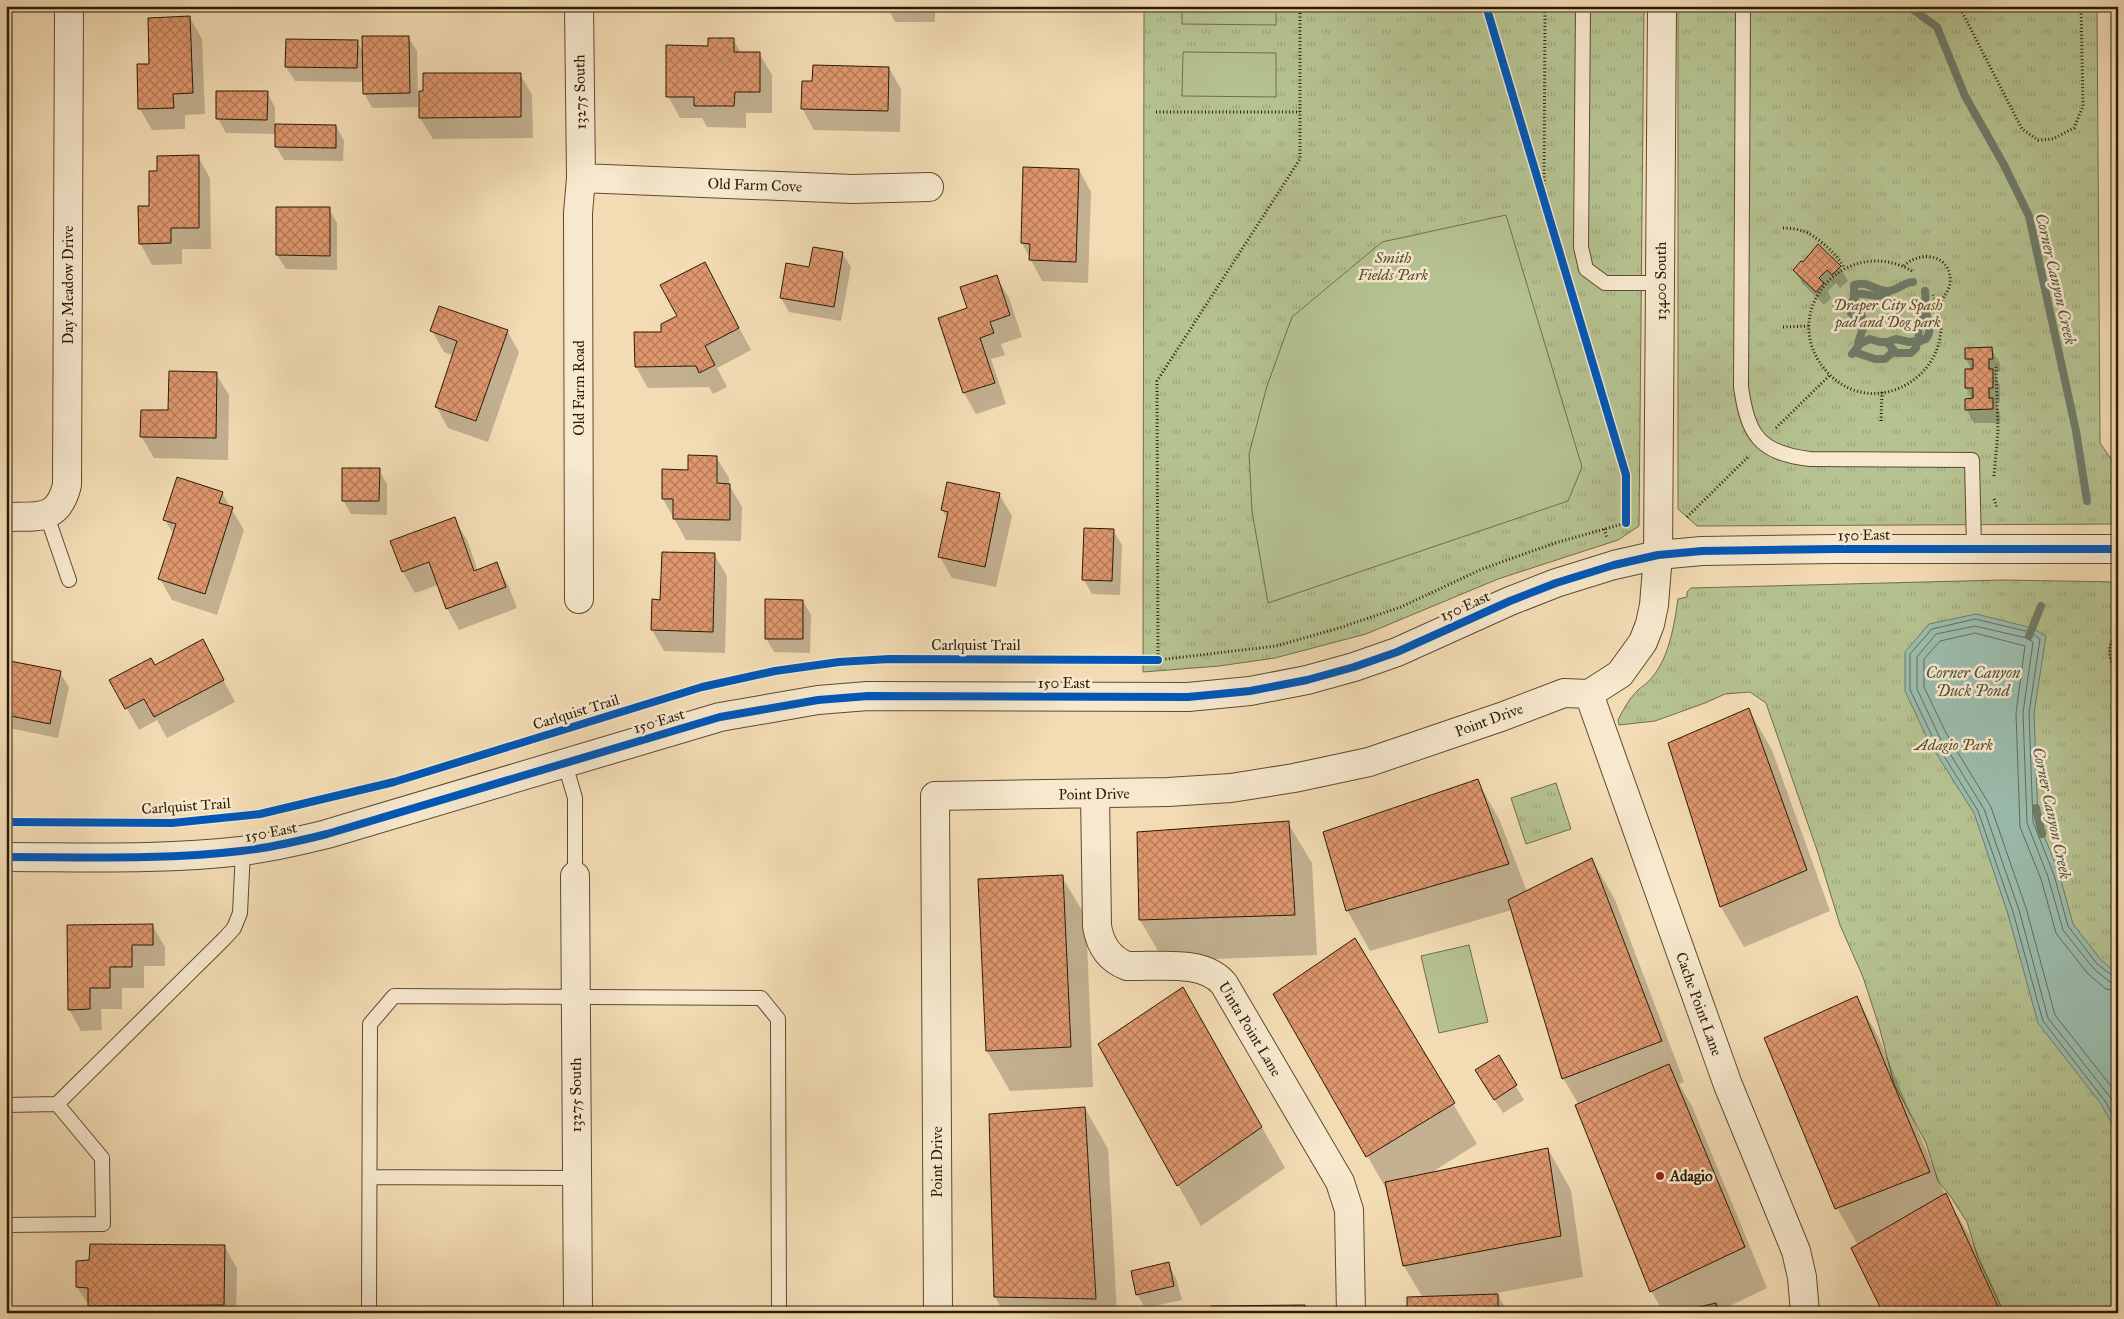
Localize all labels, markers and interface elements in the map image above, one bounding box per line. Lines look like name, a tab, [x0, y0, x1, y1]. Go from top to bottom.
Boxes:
street label: 13275 South	[570, 54, 590, 130]
street label: Old Farm Cove	[707, 174, 803, 196]
water label: Corner Canyon Creek	[2032, 211, 2080, 347]
street label: Day Meadow Drive	[59, 225, 77, 345]
street label: 13400 South	[1652, 241, 1670, 320]
park label: Smith Fields Park	[1357, 249, 1428, 284]
park label: Draper City Spash pad and Dog park	[1833, 296, 1943, 332]
street label: Old Farm Road	[570, 340, 588, 436]
street label: 150 East	[1838, 526, 1891, 544]
street label: 150 East	[1437, 587, 1493, 625]
street label: Carlquist Trail	[931, 636, 1022, 655]
water label: Corner Canyon Duck Pond	[1926, 663, 2021, 700]
street label: 150 East	[1038, 674, 1091, 692]
street label: Carlquist Trail	[531, 690, 623, 735]
street label: Point Drive	[1452, 699, 1526, 741]
street label: 150 East	[631, 705, 687, 737]
park label: Adagio Park	[1913, 736, 1993, 754]
water label: Corner Canyon Creek	[2029, 745, 2075, 881]
street label: Point Drive	[1058, 784, 1130, 804]
street label: Carlquist Trail	[141, 794, 232, 819]
street label: 150 East	[243, 818, 299, 846]
street label: Cache Point Lane	[1672, 950, 1726, 1058]
street label: Uinta Point Lane	[1215, 978, 1285, 1080]
street label: 13275 South	[567, 1057, 585, 1133]
street label: Point Drive	[928, 1126, 946, 1198]
place label: Adagio	[1669, 1167, 1713, 1186]
marker: Adagio	[1654, 1170, 1666, 1182]

